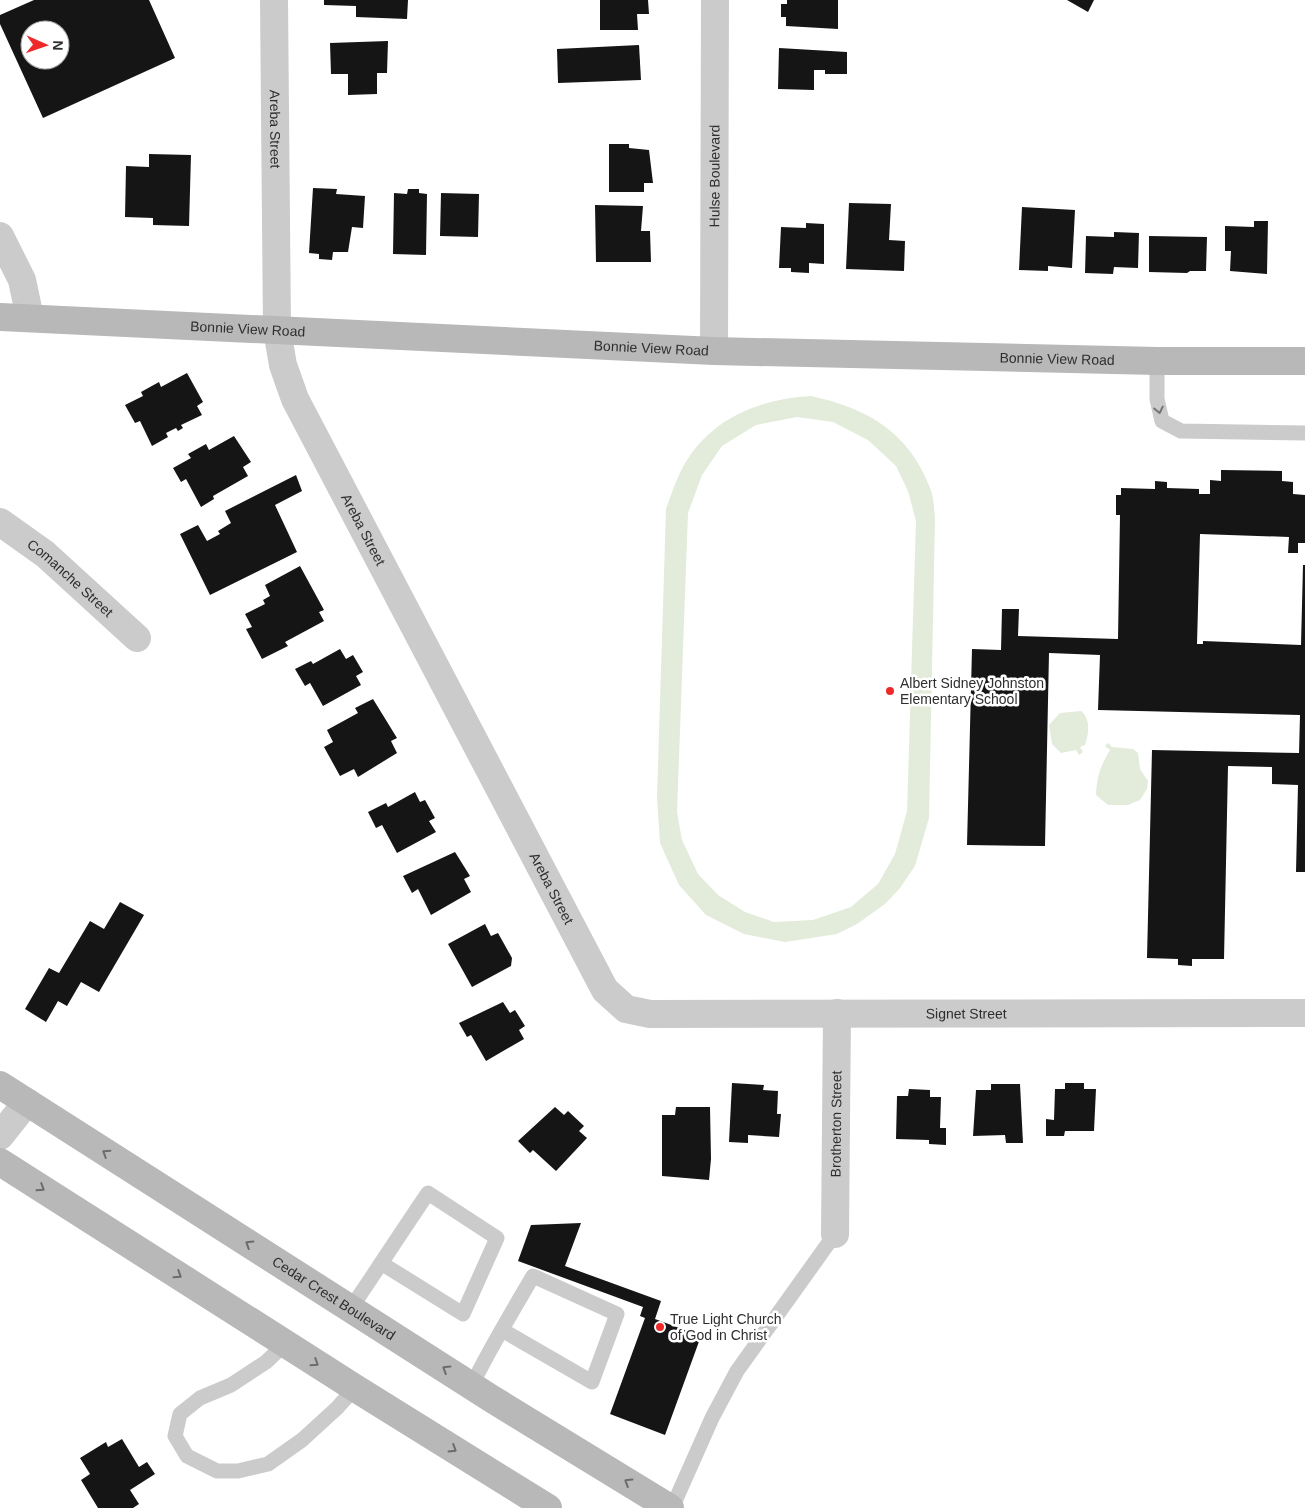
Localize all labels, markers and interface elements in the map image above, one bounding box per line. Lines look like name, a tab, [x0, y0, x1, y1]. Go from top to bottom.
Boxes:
north arrow	[20, 20, 70, 70]
text: N	[50, 40, 66, 51]
street label: Areba Street	[267, 90, 284, 169]
street label: Hulse Boulevard	[706, 125, 723, 227]
street label: Bonnie View Road	[190, 318, 306, 340]
street label: Bonnie View Road	[593, 337, 709, 359]
street label: Bonnie View Road	[999, 349, 1115, 368]
one-way arrow	[1153, 405, 1164, 414]
street label: Areba Street	[338, 491, 389, 568]
street label: Comanche Street	[24, 536, 116, 620]
place label: Albert Sidney Johnston Elementary School	[900, 675, 1044, 707]
marker: Albert Sidney Johnston Elementary School	[884, 685, 896, 697]
street label: Areba Street	[526, 850, 577, 927]
street label: Signet Street	[926, 1005, 1007, 1022]
street label: Brotherton Street	[828, 1070, 844, 1177]
one-way arrow	[103, 1149, 112, 1159]
one-way arrow	[35, 1182, 45, 1191]
one-way arrow	[246, 1240, 255, 1250]
street label: Cedar Crest Boulevard	[269, 1253, 398, 1343]
one-way arrow	[173, 1269, 182, 1279]
place label: True Light Church of God in Christ	[670, 1311, 782, 1343]
marker: True Light Church of God in Christ	[654, 1321, 666, 1333]
one-way arrow	[309, 1357, 319, 1366]
one-way arrow	[442, 1365, 451, 1375]
one-way arrow	[447, 1443, 456, 1452]
one-way arrow	[624, 1479, 633, 1489]

